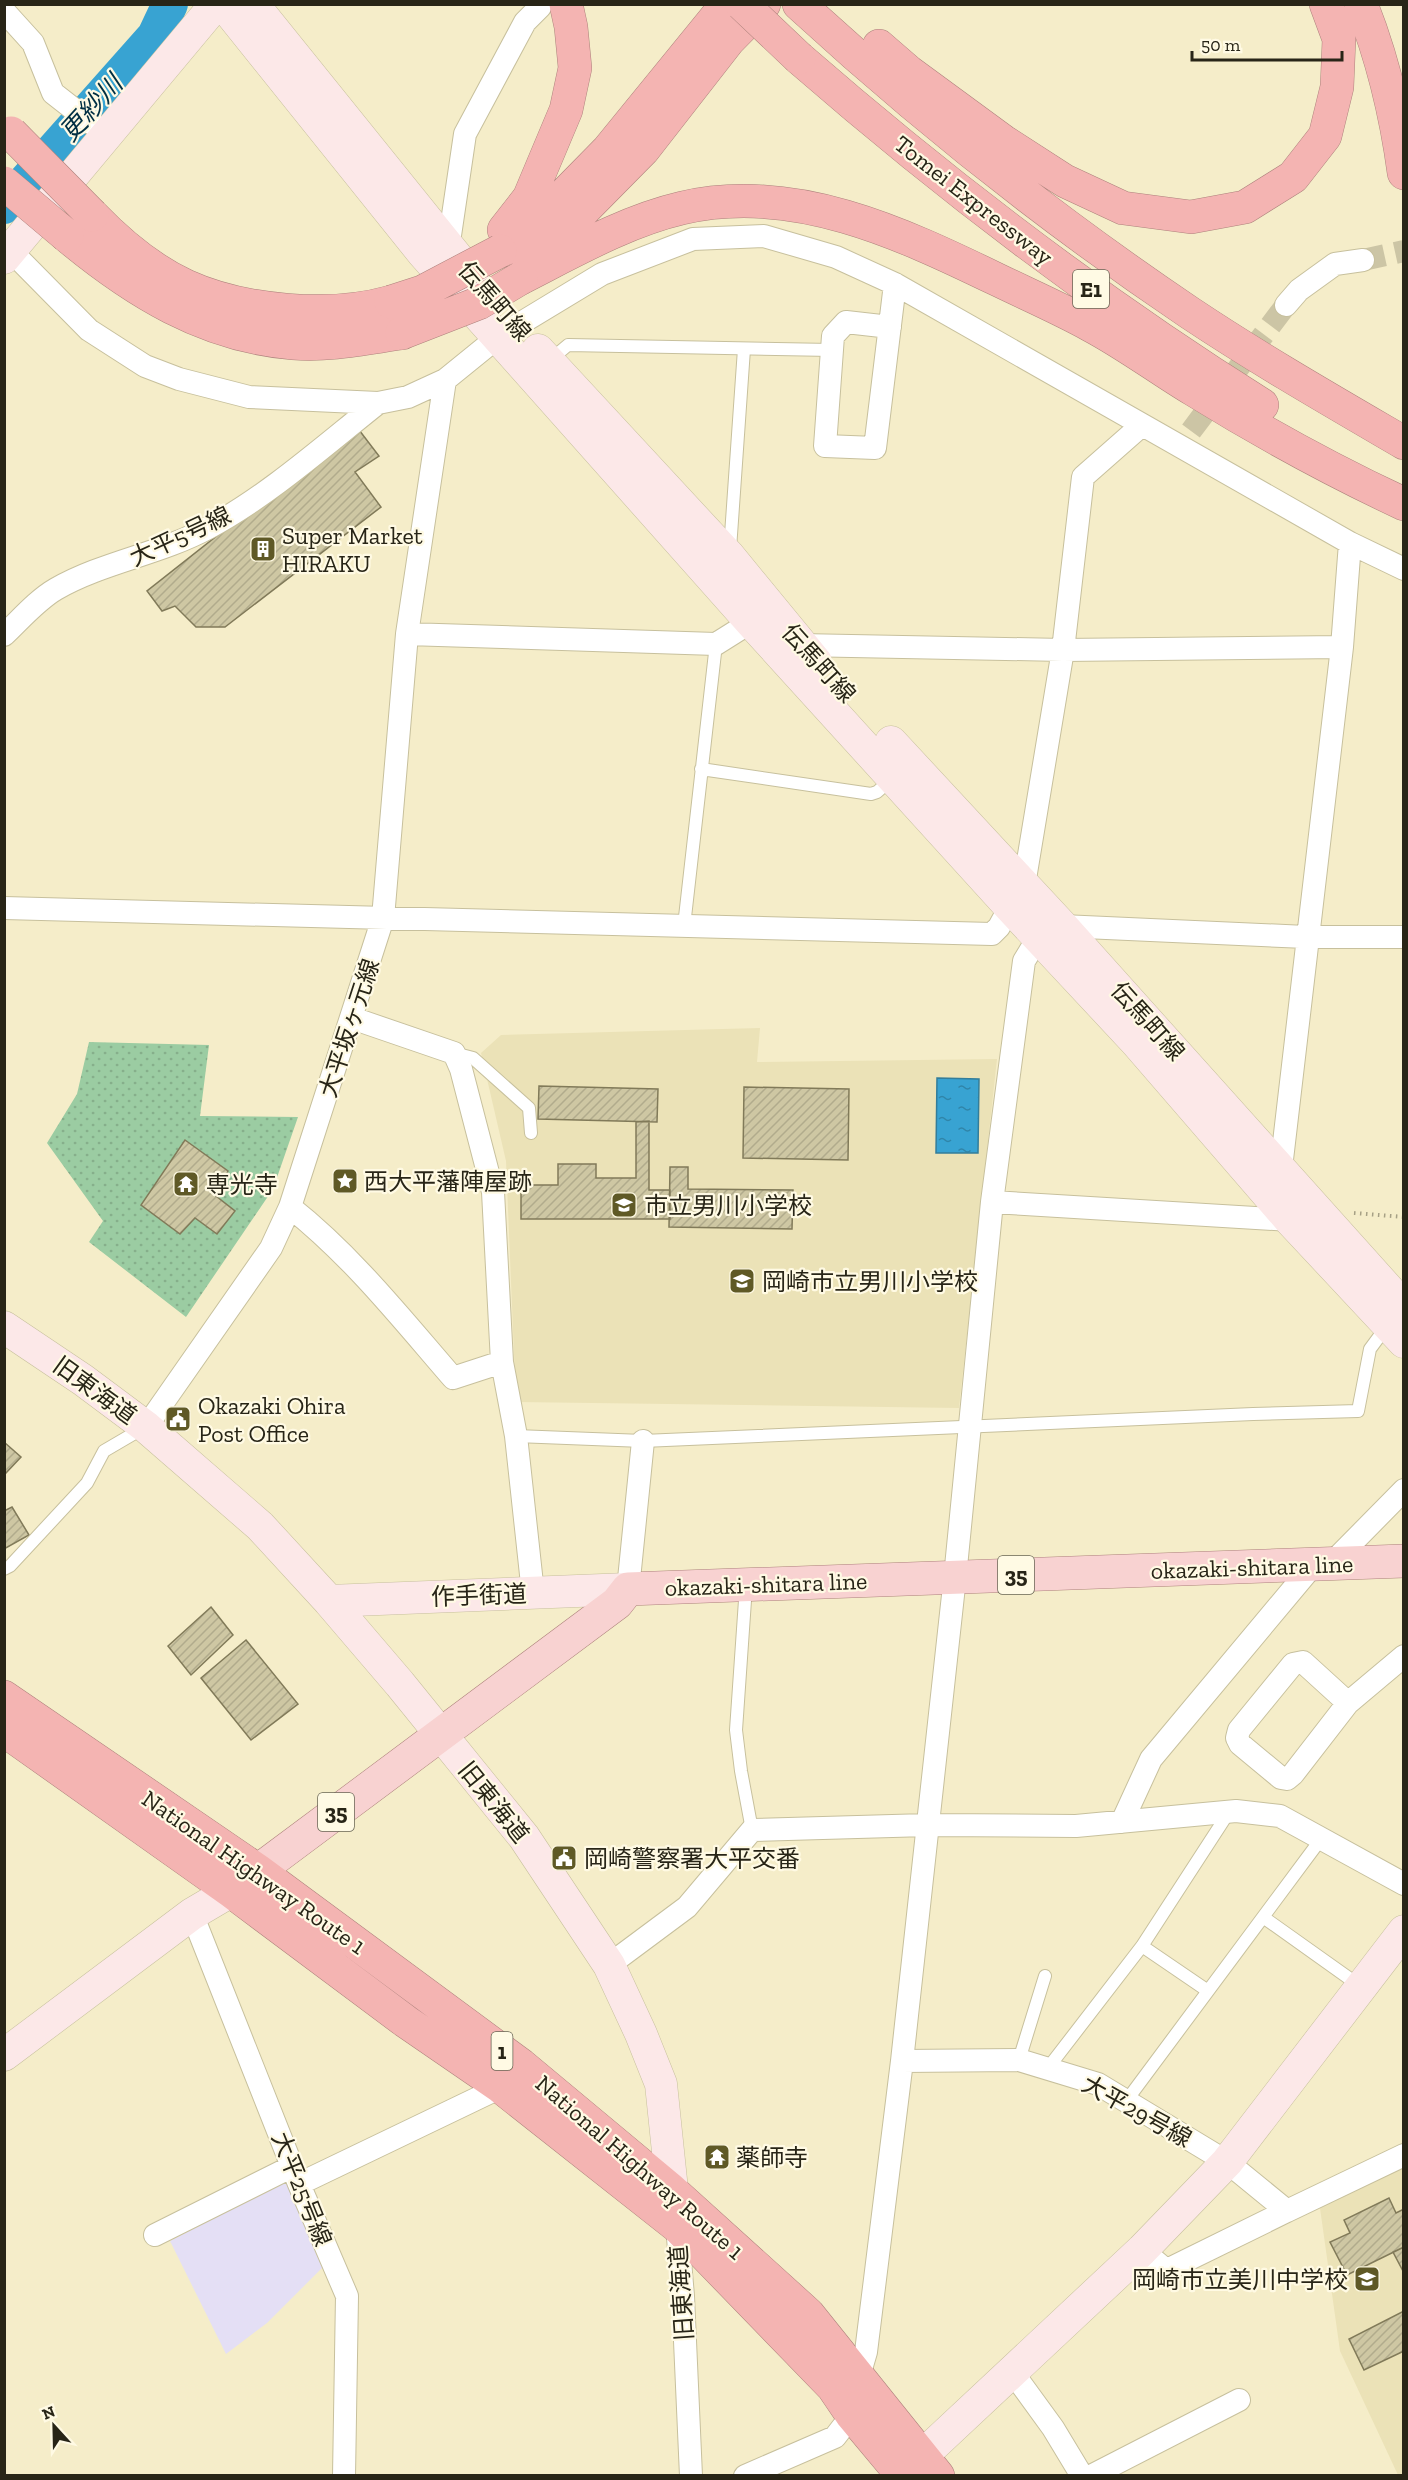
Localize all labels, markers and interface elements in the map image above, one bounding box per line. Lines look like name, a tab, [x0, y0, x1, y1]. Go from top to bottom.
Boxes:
scale bar	[1192, 24, 1342, 62]
text: 50 m	[1201, 34, 1241, 56]
water label: 更紗川	[53, 66, 131, 148]
street label: Tomei Expressway	[889, 129, 1060, 271]
street label: 伝馬町線	[453, 255, 537, 347]
road number: E1	[1073, 270, 1109, 308]
street label: 大平5号線	[125, 500, 235, 572]
place label: Super Market HIRAKU	[282, 521, 423, 578]
building icon: Super Market HIRAKU	[248, 534, 278, 564]
street label: 伝馬町線	[776, 618, 862, 708]
street label: 大平坂ヶ元線	[313, 955, 385, 1101]
street label: 伝馬町線	[1105, 976, 1191, 1066]
place icon: 西大平藩陣屋跡	[330, 1166, 360, 1196]
place label: 西大平藩陣屋跡	[364, 1167, 532, 1196]
temple icon: 専光寺	[171, 1169, 201, 1199]
place label: 専光寺	[206, 1170, 278, 1199]
school or university icon: 市立男川小学校	[609, 1190, 639, 1220]
place label: 市立男川小学校	[644, 1191, 812, 1220]
school or university icon: 岡崎市立男川小学校	[727, 1266, 757, 1296]
place label: 岡崎市立男川小学校	[762, 1267, 978, 1296]
street label: 旧東海道	[48, 1350, 142, 1430]
place label: Okazaki Ohira Post Office	[198, 1391, 346, 1448]
public building icon: Okazaki Ohira Post Office	[163, 1404, 193, 1434]
street label: okazaki-shitara line	[1150, 1549, 1354, 1585]
road number: 35	[998, 1556, 1034, 1594]
street label: okazaki-shitara line	[664, 1566, 868, 1602]
street label: 作手街道	[431, 1579, 527, 1611]
street label: 旧東海道	[453, 1756, 535, 1848]
street label: National Highway Route 1	[136, 1784, 372, 1960]
road number: 35	[318, 1793, 354, 1831]
public building icon: 岡崎警察署大平交番	[549, 1843, 579, 1873]
place label: 岡崎警察署大平交番	[584, 1844, 800, 1873]
road number: 1	[492, 2032, 512, 2070]
street label: National Highway Route 1	[530, 2069, 750, 2265]
street label: 大平29号線	[1077, 2069, 1197, 2153]
street label: 大平25号線	[266, 2128, 338, 2250]
temple icon: 薬師寺	[702, 2142, 732, 2172]
place label: 薬師寺	[736, 2143, 808, 2172]
street label: 旧東海道	[663, 2244, 699, 2342]
school or university icon: 岡崎市立美川中学校	[1352, 2264, 1382, 2294]
place label: 岡崎市立美川中学校	[1132, 2265, 1348, 2294]
north arrow	[24, 2396, 84, 2456]
text: N	[39, 2401, 58, 2424]

